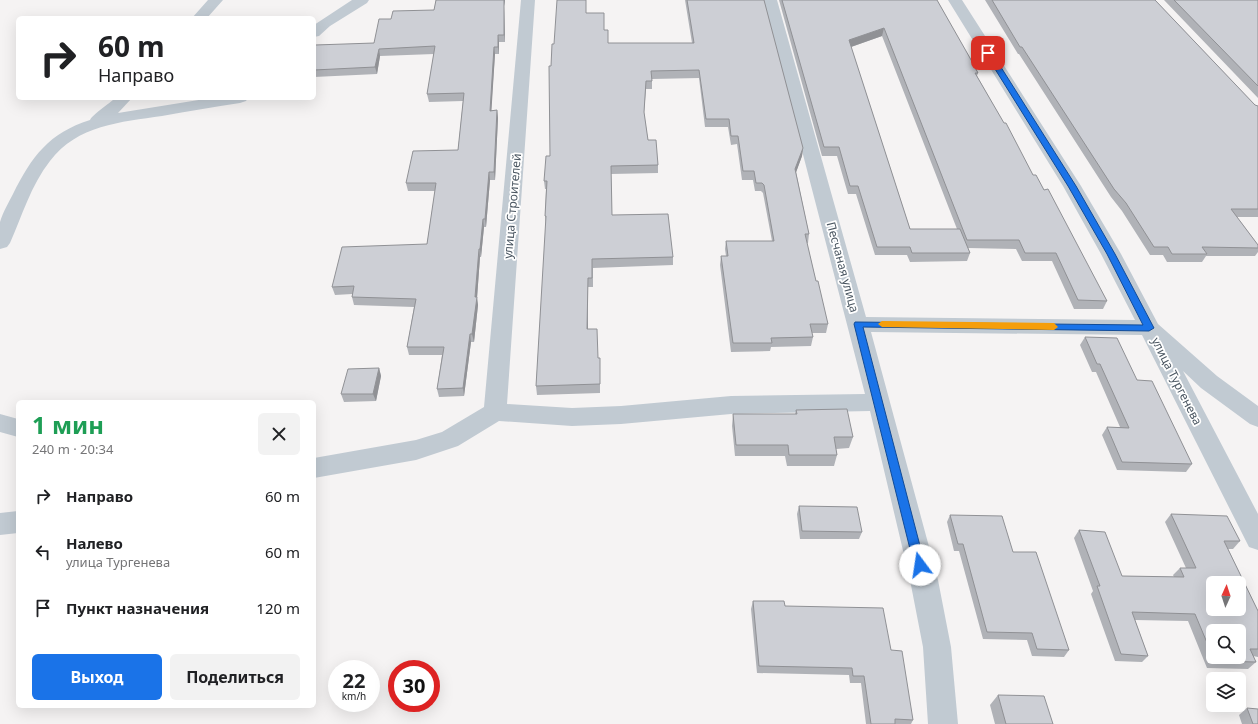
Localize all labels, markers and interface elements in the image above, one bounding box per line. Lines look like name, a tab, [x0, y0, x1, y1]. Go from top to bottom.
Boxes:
text: 60 m	[98, 27, 165, 65]
icon: right	[32, 32, 84, 84]
pin	[971, 36, 1005, 70]
icon: arrive	[977, 42, 999, 64]
text: Направо	[98, 63, 174, 87]
street label: улица Строителей	[499, 153, 525, 259]
street label: Песчаная улица	[823, 220, 863, 314]
street label: улица Тургенева	[1148, 334, 1206, 428]
text: 1 мин	[32, 408, 104, 441]
button: close	[258, 413, 300, 455]
text: 240 m · 20:34	[32, 440, 113, 458]
icon: right	[32, 485, 54, 507]
text: Направо	[66, 486, 133, 506]
text: 60 m	[265, 486, 300, 506]
text: Налево	[66, 533, 123, 553]
icon: left	[32, 541, 54, 563]
text: 60 m	[265, 542, 300, 562]
position arrow	[899, 544, 941, 586]
text: улица Тургенева	[66, 553, 170, 571]
north arrow	[1206, 576, 1246, 616]
map controls	[1206, 576, 1246, 712]
icon: arrive	[32, 597, 54, 619]
text: Пункт назначения	[66, 598, 209, 618]
text: 120 m	[256, 598, 300, 618]
button: search	[1206, 624, 1246, 664]
button: Выход	[32, 654, 162, 700]
button: Поделиться	[170, 654, 300, 700]
speed limit sign: 30	[388, 660, 440, 712]
text: 22	[343, 667, 365, 694]
button: layers	[1206, 672, 1246, 712]
text: km/h	[342, 689, 366, 703]

